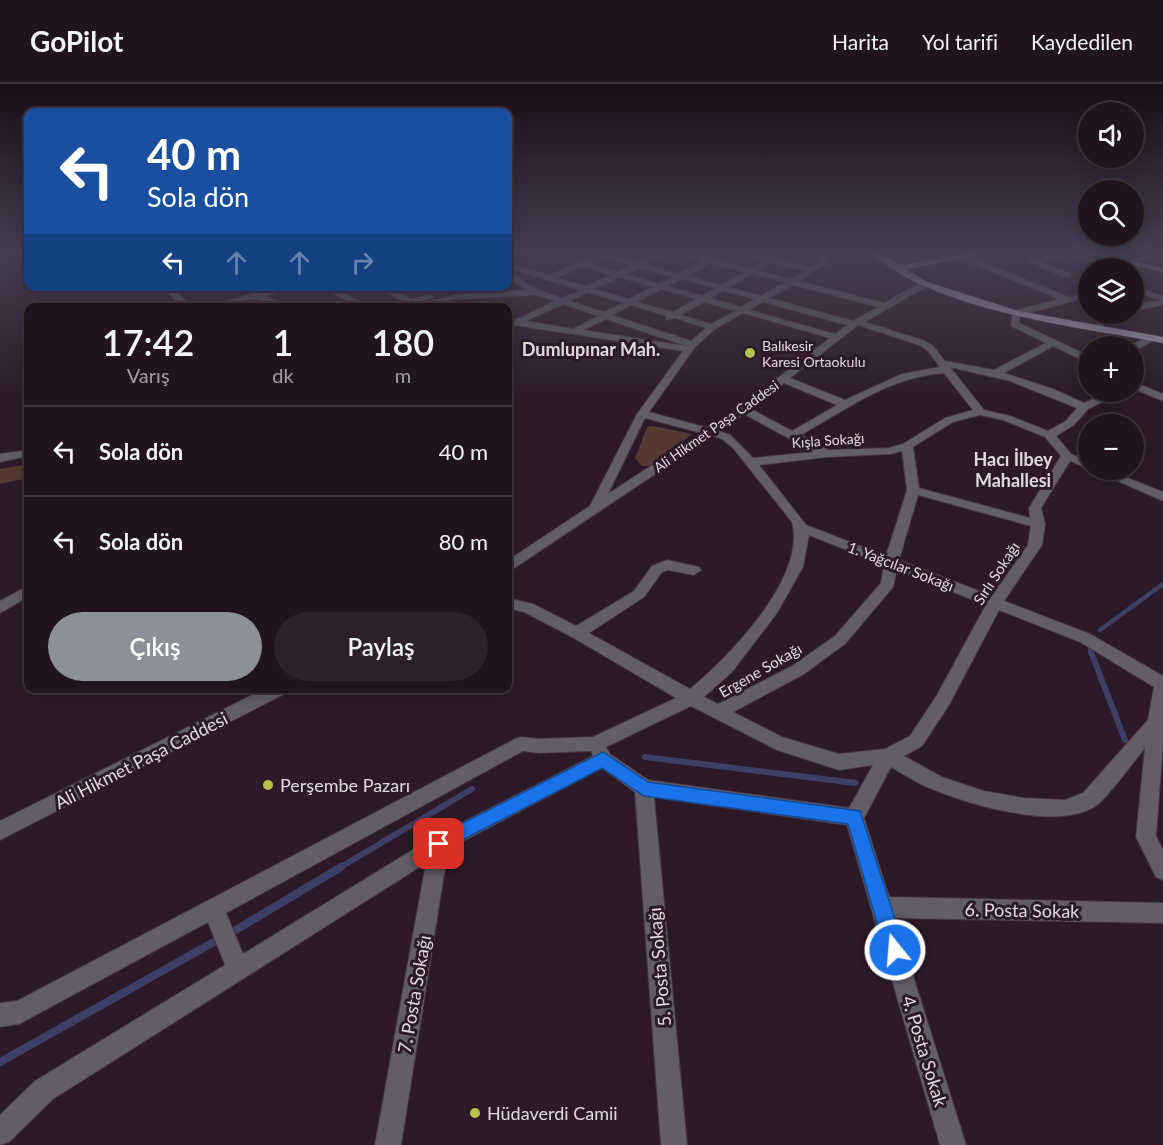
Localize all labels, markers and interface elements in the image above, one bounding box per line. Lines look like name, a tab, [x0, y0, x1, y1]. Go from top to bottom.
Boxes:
text: GoPilot	[30, 24, 123, 58]
text: Harita	[832, 29, 889, 54]
text: Yol tarifi	[922, 29, 998, 54]
text: Kaydedilen	[1031, 29, 1133, 54]
map controls	[1078, 102, 1144, 480]
button: sound	[1078, 102, 1144, 168]
text: 40 m	[147, 129, 241, 179]
icon: left	[48, 132, 126, 210]
text: Sola dön	[147, 180, 249, 213]
button: search	[1078, 180, 1144, 246]
icon: left	[157, 246, 190, 279]
icon: ahead	[220, 246, 253, 279]
icon: ahead	[283, 246, 316, 279]
icon: right	[346, 246, 379, 279]
button: layers	[1078, 258, 1144, 324]
text: 17:42	[102, 320, 195, 364]
text: 1	[273, 320, 293, 364]
text: 180	[372, 320, 434, 364]
button: +	[1078, 336, 1144, 402]
place label: Balıkesir Karesi Ortaokulu	[762, 337, 866, 370]
district label: Dumlupınar Mah.	[522, 338, 660, 360]
marker: Balıkesir Karesi Ortaokulu	[743, 346, 757, 360]
text: Varış	[127, 363, 170, 387]
text: dk	[272, 363, 294, 387]
text: m	[395, 363, 411, 387]
street label: Ali Hikmet Paşa Caddesi	[650, 376, 782, 476]
button: −	[1078, 414, 1144, 480]
street label: Kışla Sokağı	[791, 429, 865, 451]
icon: left	[48, 435, 81, 468]
text: Sola dön	[99, 438, 183, 465]
text: 40 m	[439, 438, 488, 465]
district label: Hacı İlbey Mahallesi	[973, 448, 1053, 491]
icon: left	[48, 525, 81, 558]
text: Sola dön	[99, 528, 183, 555]
text: 80 m	[439, 528, 488, 555]
street label: 1. Yağcılar Sokağı	[845, 538, 957, 594]
street label: Sırlı Sokağı	[969, 538, 1023, 608]
button: Çıkış	[48, 612, 262, 681]
button: Paylaş	[274, 612, 488, 681]
street label: Ergene Sokağı	[715, 639, 805, 701]
street label: Ali Hikmet Paşa Caddesi	[51, 707, 231, 813]
place label: Perşembe Pazarı	[280, 774, 410, 796]
marker: Perşembe Pazarı	[261, 778, 275, 792]
pin	[413, 818, 464, 869]
icon: arrive	[422, 827, 455, 860]
street label: 6. Posta Sokak	[964, 898, 1080, 922]
street label: 5. Posta Sokağı	[643, 907, 675, 1027]
position arrow	[863, 918, 927, 982]
street label: 7. Posta Sokağı	[393, 933, 435, 1055]
street label: 4. Posta Sokak	[898, 993, 953, 1110]
place label: Hüdaverdi Camii	[487, 1102, 618, 1124]
marker: Hüdaverdi Camii	[468, 1106, 482, 1120]

